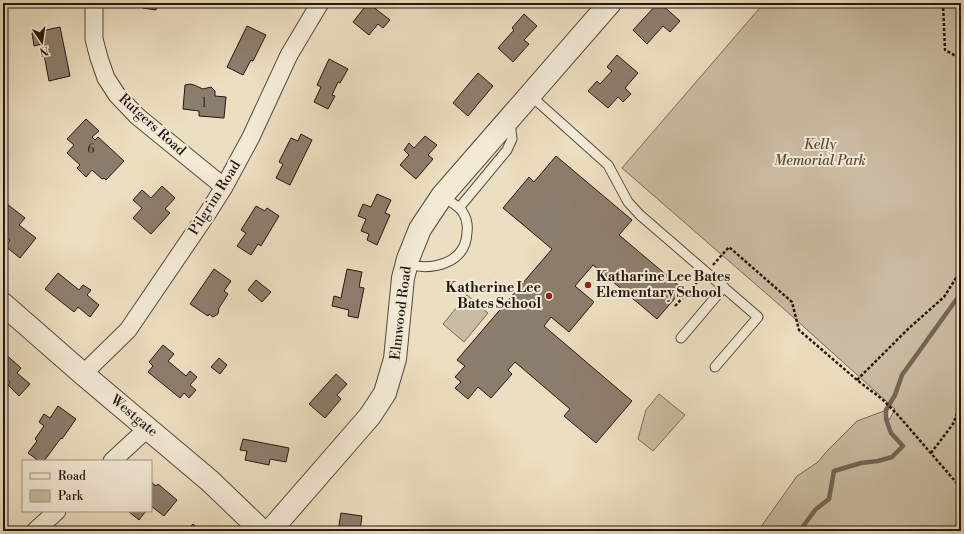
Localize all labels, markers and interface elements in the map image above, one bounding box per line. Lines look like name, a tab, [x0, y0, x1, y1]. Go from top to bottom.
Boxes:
north arrow	[22, 22, 62, 62]
text: N	[38, 43, 50, 59]
street label: Rutgers Road	[115, 90, 189, 160]
house number: 1	[201, 96, 207, 111]
park label: Kelly Memorial Park	[774, 136, 866, 170]
house number: 6	[87, 142, 95, 157]
street label: Pilgrim Road	[185, 157, 245, 239]
street label: Elmwood Road	[386, 265, 416, 361]
place label: Katharine Lee Bates Elementary School	[596, 268, 730, 302]
place label: Katherine Lee Bates School	[446, 279, 541, 313]
marker: Katharine Lee Bates Elementary School	[583, 280, 593, 290]
marker: Katherine Lee Bates School	[544, 291, 554, 301]
street label: Westgate	[106, 390, 161, 441]
legend	[22, 460, 152, 512]
text: Road	[58, 469, 86, 484]
text: Park	[58, 489, 84, 504]

